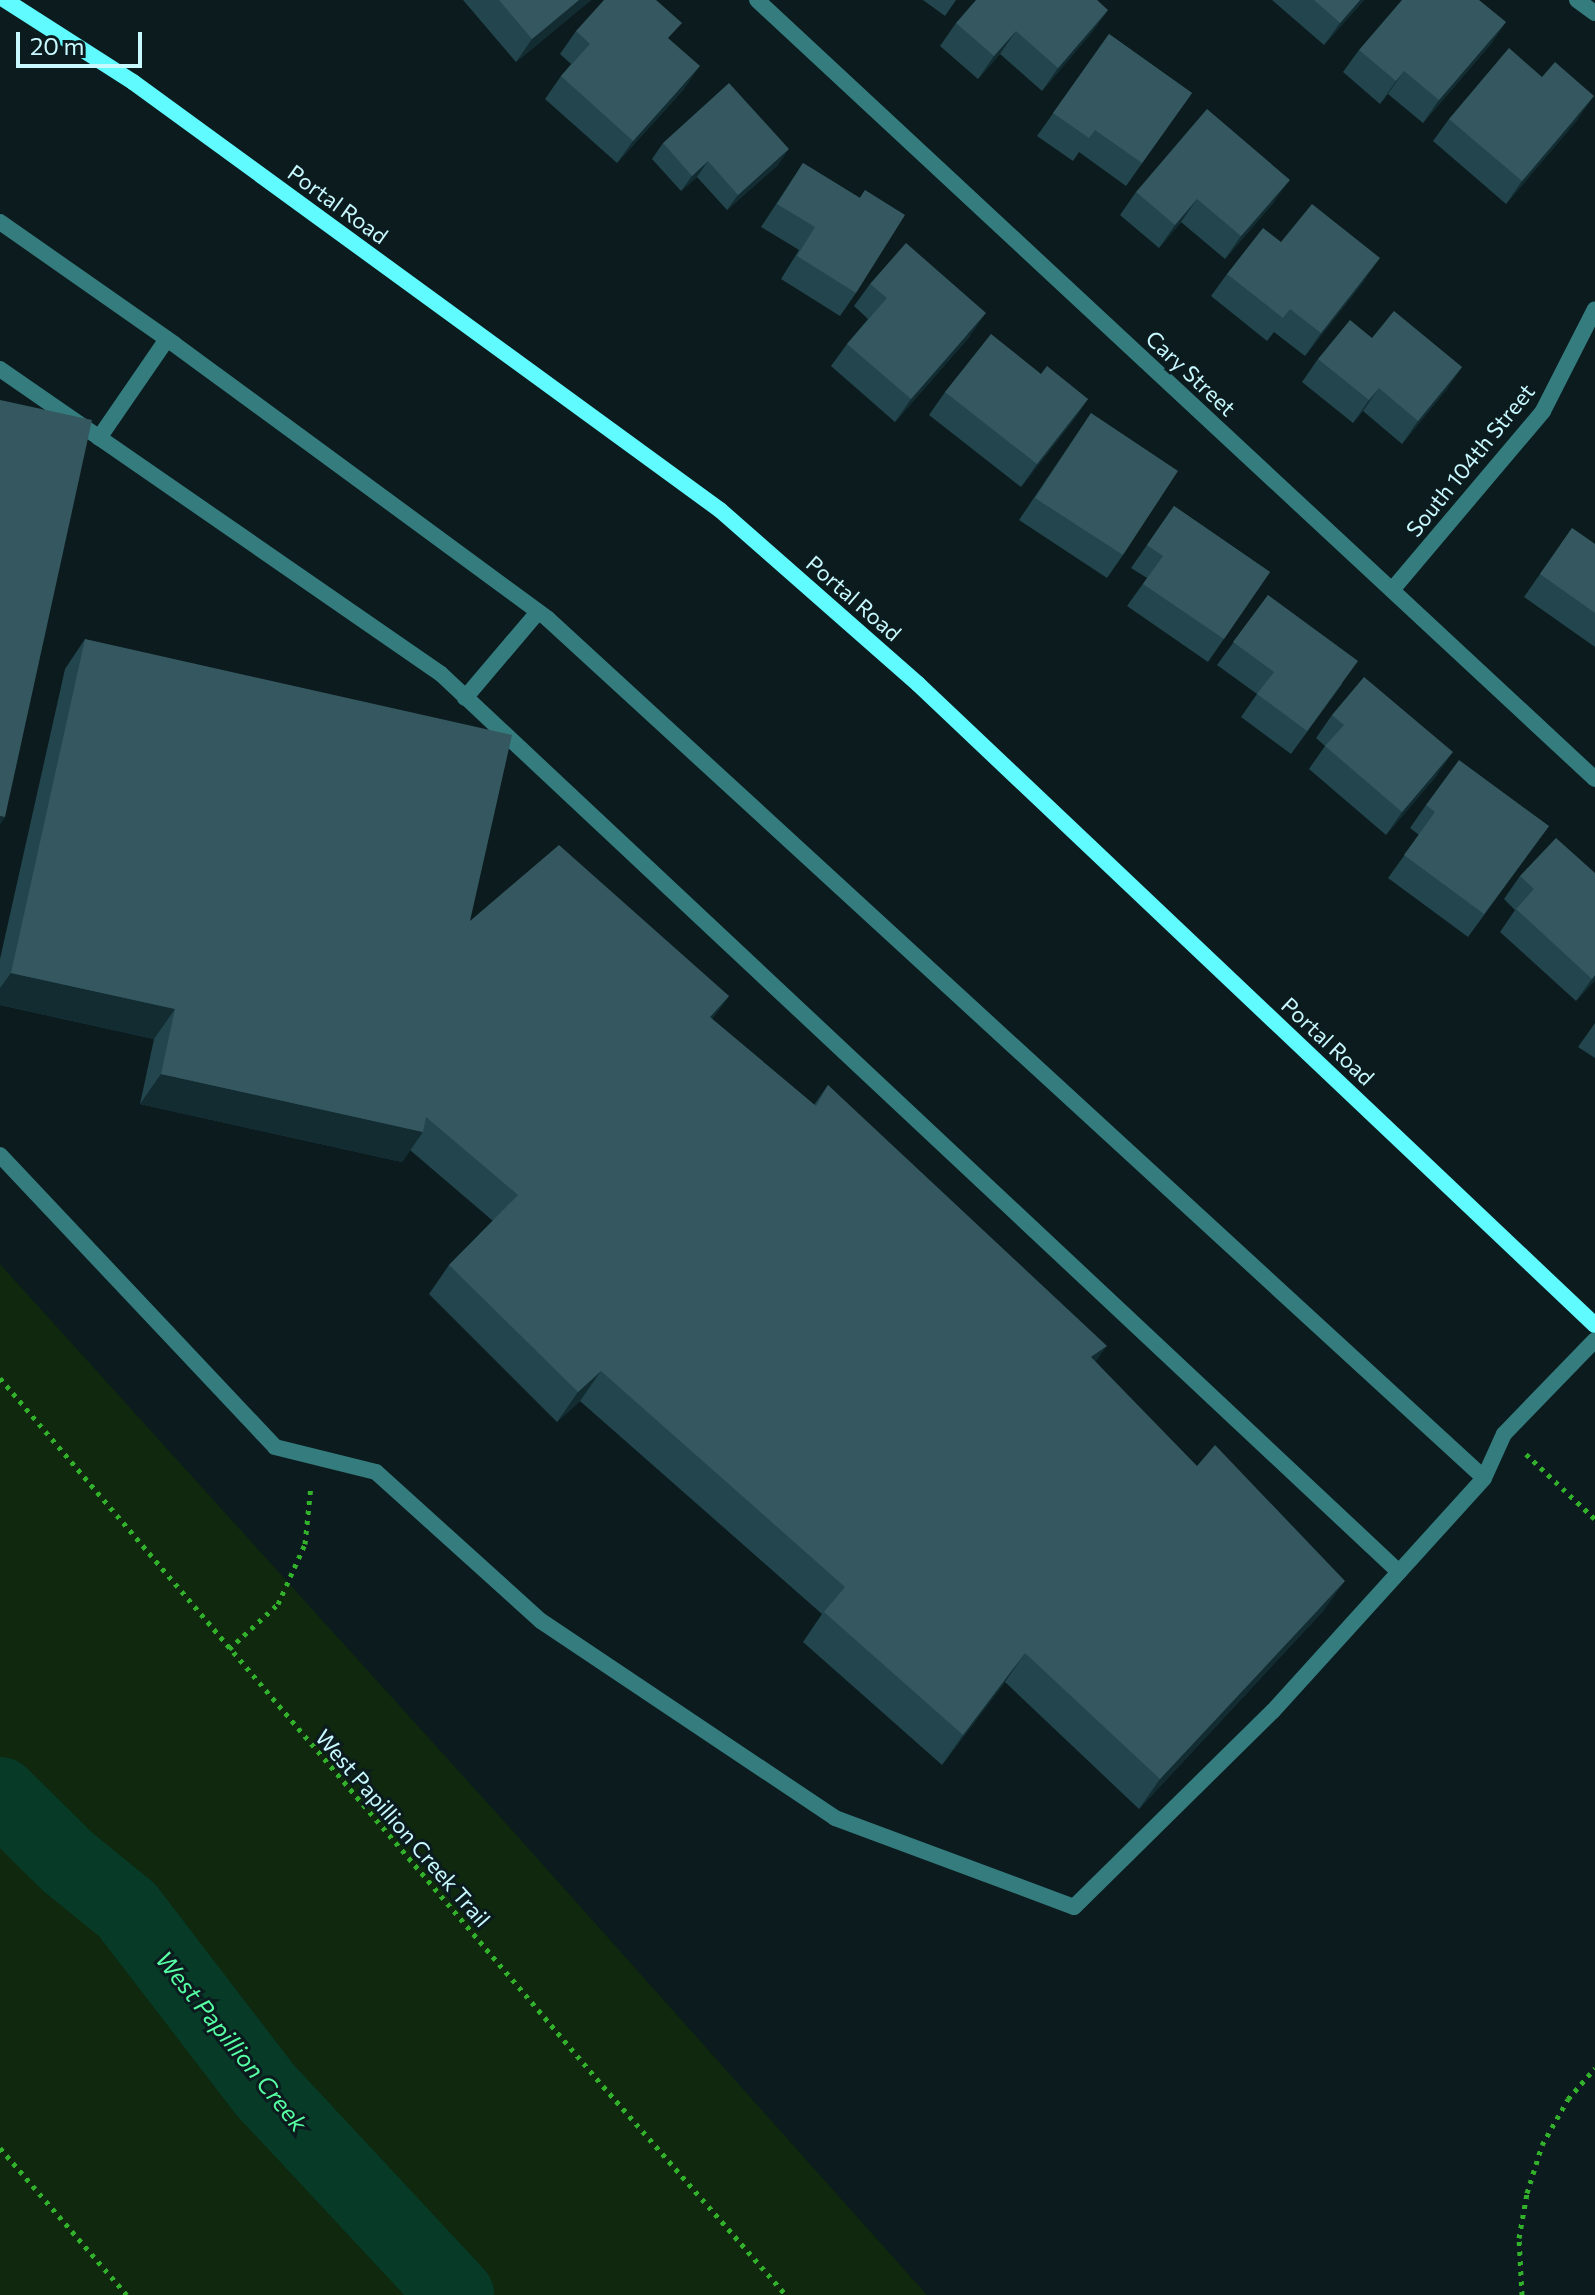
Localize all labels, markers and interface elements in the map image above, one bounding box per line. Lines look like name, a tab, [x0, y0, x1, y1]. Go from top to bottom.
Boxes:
scale bar	[20, 16, 146, 66]
text: 20 m	[30, 31, 84, 60]
street label: Portal Road	[283, 159, 393, 249]
street label: Cary Street	[1141, 325, 1241, 421]
street label: South 104th Street	[1400, 378, 1540, 542]
street label: Portal Road	[801, 550, 907, 646]
street label: Portal Road	[1276, 991, 1380, 1091]
street label: West Papillion Creek Trail	[310, 1724, 496, 1932]
water label: West Papillion Creek	[150, 1945, 314, 2137]

